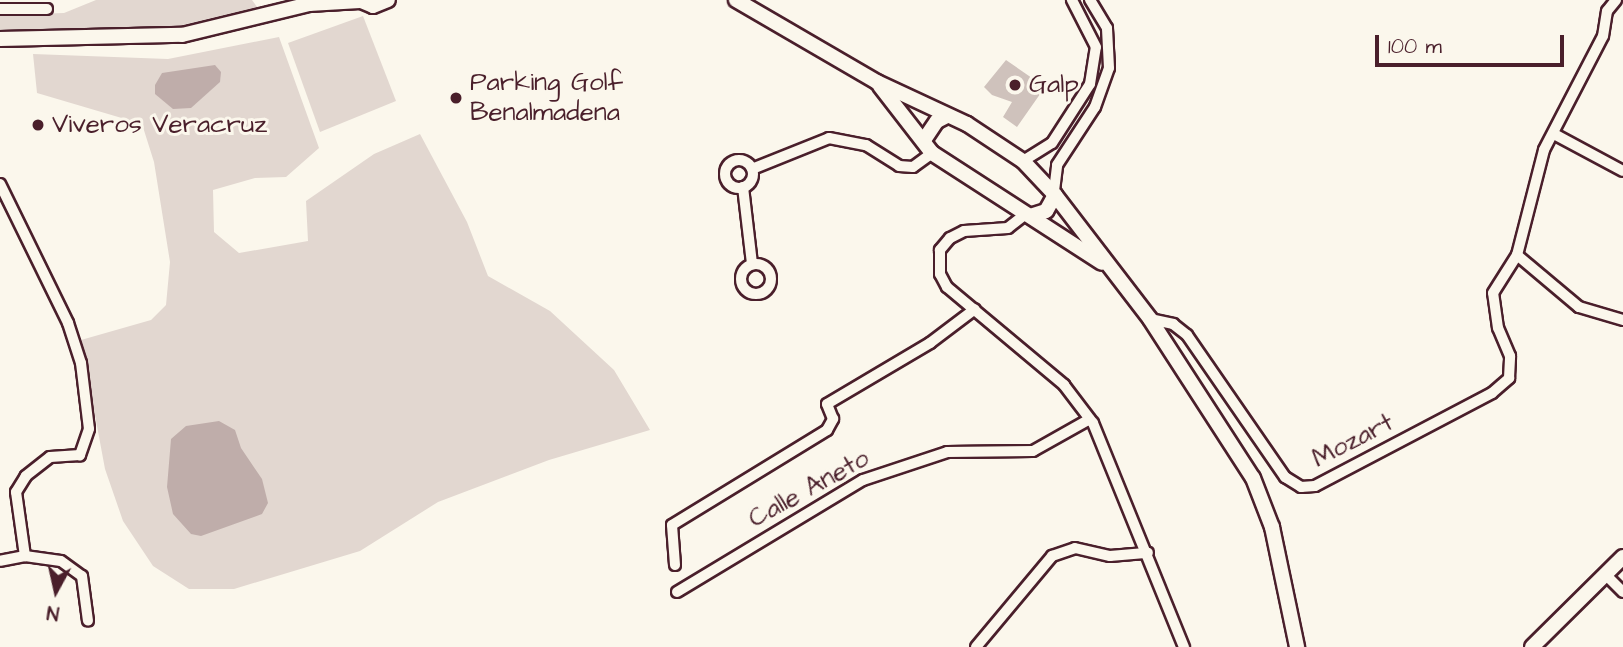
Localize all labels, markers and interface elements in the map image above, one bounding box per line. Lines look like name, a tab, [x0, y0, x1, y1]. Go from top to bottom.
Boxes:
scale bar	[1378, 21, 1567, 65]
text: 100 m	[1388, 32, 1442, 61]
place label: Parking Golf Benalmadena	[470, 67, 623, 128]
place label: Galp	[1029, 69, 1079, 101]
marker: Galp	[1007, 77, 1023, 93]
marker: Parking Golf Benalmadena	[448, 90, 464, 106]
place label: Viveros Veracruz	[52, 109, 267, 141]
marker: Viveros Veracruz	[30, 117, 46, 133]
street label: Mozart	[1307, 407, 1399, 475]
street label: Calle Aneto	[743, 443, 875, 535]
north arrow	[21, 556, 91, 626]
text: N	[45, 598, 61, 626]

